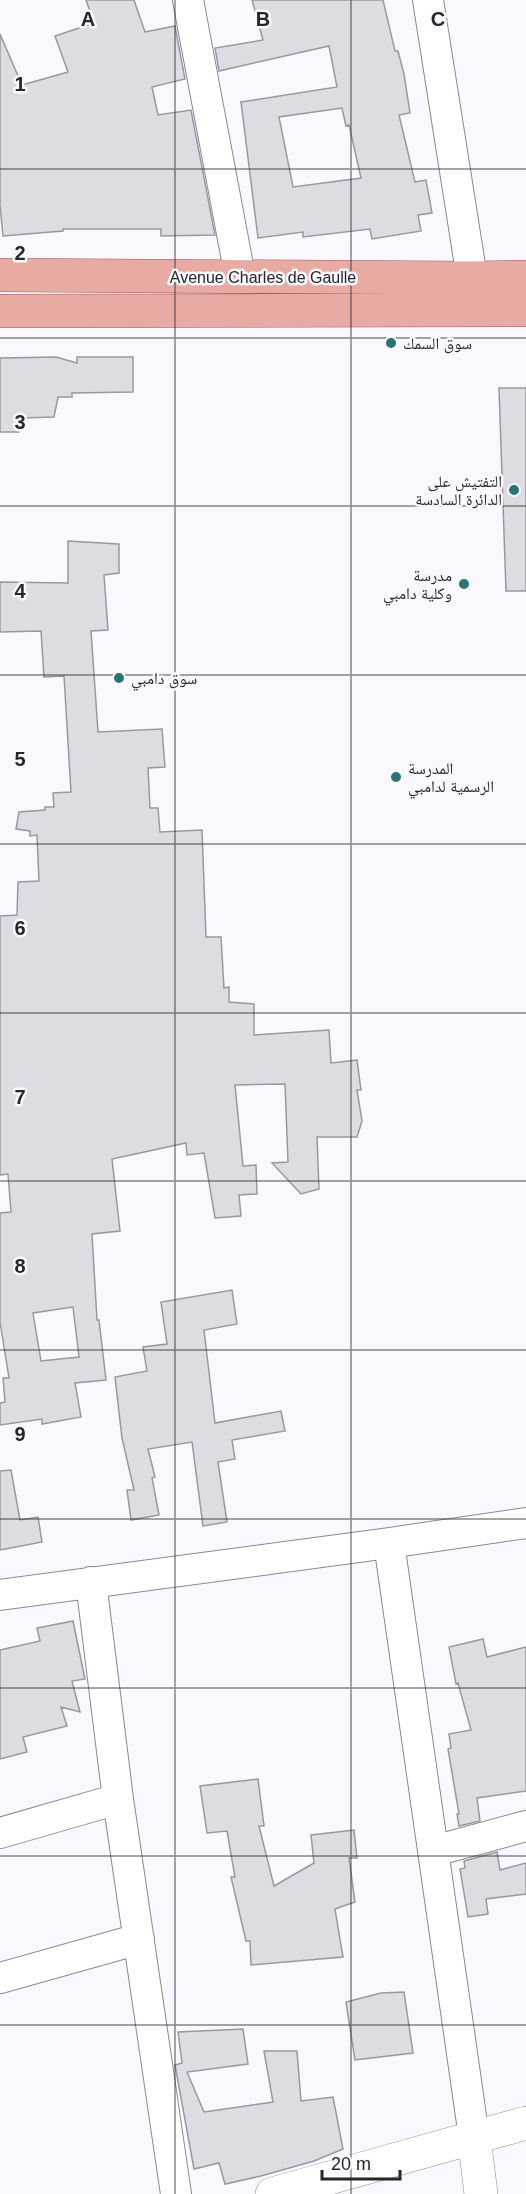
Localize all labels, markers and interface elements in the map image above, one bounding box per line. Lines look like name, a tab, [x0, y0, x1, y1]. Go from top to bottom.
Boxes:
text: A	[81, 8, 95, 30]
text: B	[256, 8, 270, 30]
text: C	[431, 8, 445, 30]
text: 1	[14, 73, 26, 95]
text: 2	[14, 242, 26, 264]
street label: Avenue Charles de Gaulle	[170, 269, 356, 286]
place label: سوق السمك	[403, 335, 472, 354]
marker: سوق السمك	[384, 336, 398, 350]
text: 3	[14, 411, 26, 433]
place label: التفتيش على الدائرة السادسة	[415, 473, 502, 509]
marker: التفتيش على الدائرة السادسة	[507, 483, 521, 497]
place label: مدرسة وكلية دامبي	[383, 567, 452, 606]
marker: مدرسة وكلية دامبي	[457, 577, 471, 591]
text: 4	[14, 580, 26, 602]
place label: سوق دامبي	[131, 670, 197, 691]
marker: سوق دامبي	[112, 671, 126, 685]
text: 5	[14, 748, 26, 770]
place label: المدرسة الرسمية لدامبي	[408, 760, 494, 799]
marker: المدرسة الرسمية لدامبي	[389, 770, 403, 784]
text: 6	[14, 917, 26, 939]
text: 7	[14, 1086, 26, 1108]
text: 8	[14, 1255, 26, 1277]
text: 9	[14, 1423, 26, 1445]
scale bar	[322, 2143, 400, 2181]
text: 20 m	[331, 2154, 371, 2174]

